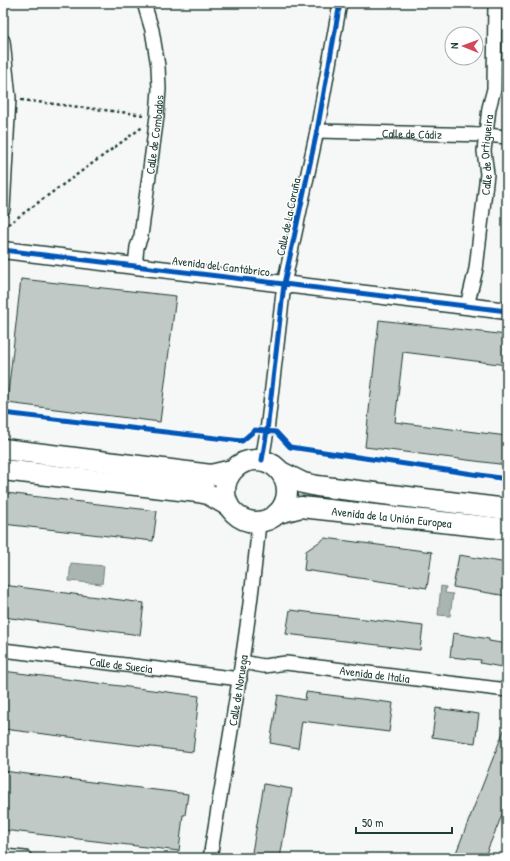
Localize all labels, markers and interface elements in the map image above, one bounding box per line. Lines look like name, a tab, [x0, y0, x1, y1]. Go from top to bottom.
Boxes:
north arrow	[444, 26, 484, 66]
text: N	[447, 43, 461, 49]
street label: Calle de Combados	[141, 94, 167, 175]
street label: Calle de Ortigueira	[475, 113, 497, 196]
street label: Calle de Cádiz	[382, 124, 442, 142]
street label: Calle de La Coruña	[271, 176, 305, 257]
street label: Avenida del Cantábrico	[171, 252, 271, 280]
street label: Avenida de la Unión Europea	[331, 502, 453, 532]
street label: Calle de Suecia	[89, 652, 154, 677]
street label: Calle de Noruega	[223, 653, 251, 727]
street label: Avenida de Italia	[339, 661, 411, 687]
scale bar	[356, 809, 452, 835]
text: 50 m	[362, 814, 383, 831]

